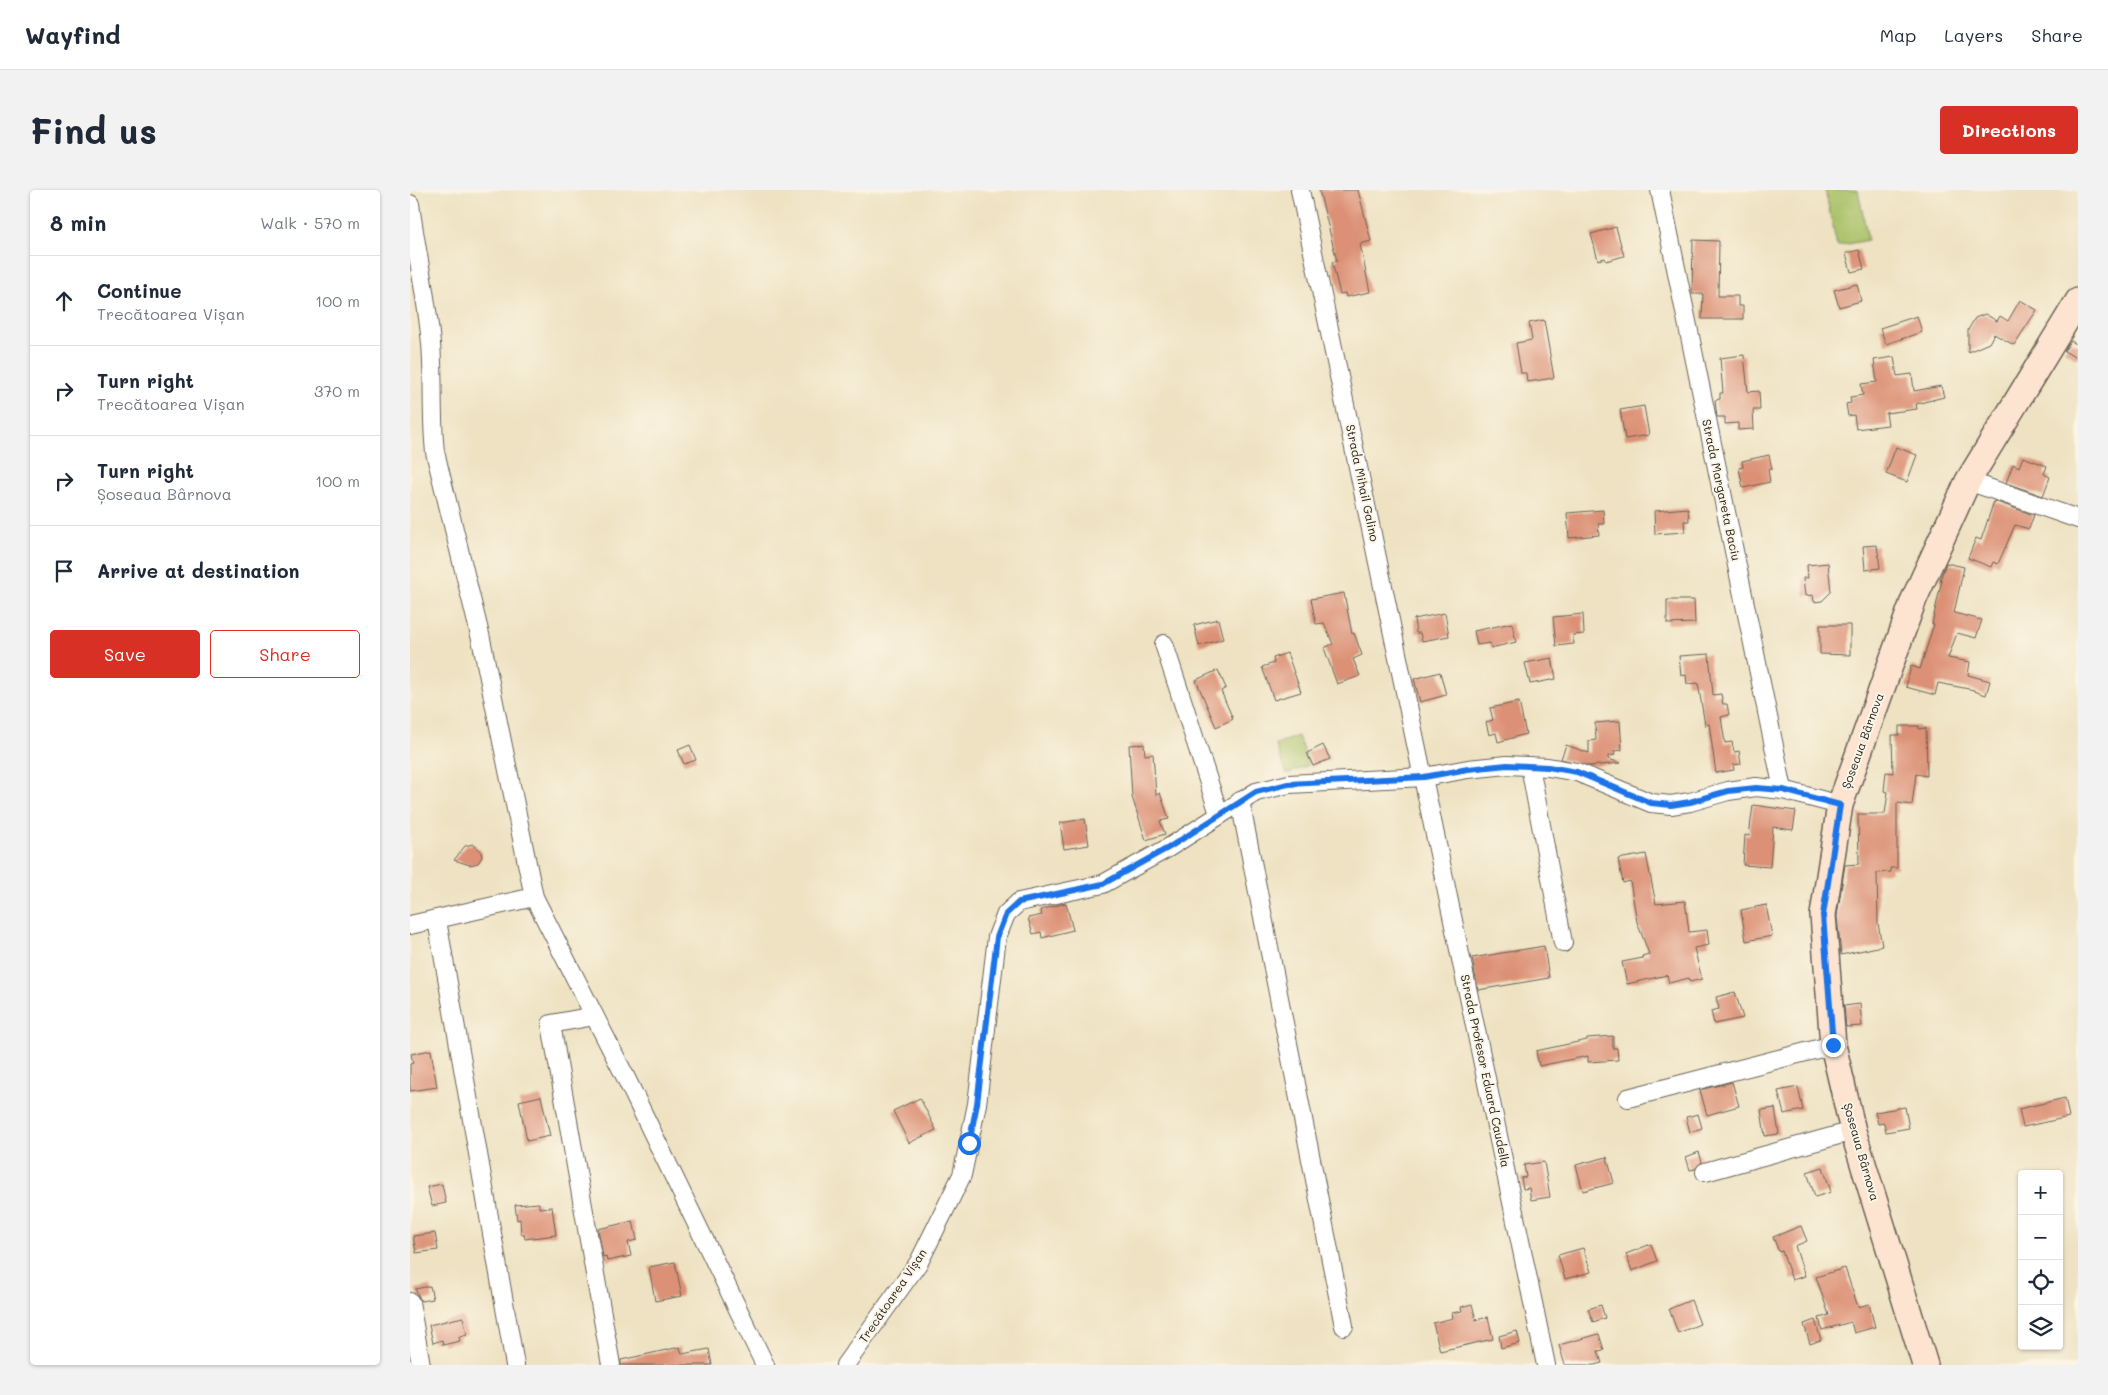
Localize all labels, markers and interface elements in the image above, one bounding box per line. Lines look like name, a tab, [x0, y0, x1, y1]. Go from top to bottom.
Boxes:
text: Wayfind	[25, 19, 121, 50]
text: Map	[1880, 23, 1916, 47]
text: Layers	[1944, 23, 2003, 47]
text: Share	[2031, 23, 2083, 47]
button: Directions	[1940, 106, 2078, 154]
text: Find us	[30, 107, 157, 153]
text: 8 min	[50, 209, 106, 236]
text: Walk · 570 m	[260, 212, 360, 233]
text: Continue	[97, 278, 182, 303]
icon: ahead	[50, 287, 78, 315]
text: 100 m	[315, 290, 360, 311]
text: Trecătoarea Vișan	[97, 303, 245, 324]
text: Turn right	[97, 368, 194, 393]
icon: right	[50, 377, 78, 405]
text: 370 m	[314, 380, 360, 401]
text: Trecătoarea Vișan	[97, 393, 245, 414]
street label: Strada Margareta Baciu	[1699, 418, 1745, 562]
street label: Strada Mihail Galino	[1343, 423, 1383, 543]
text: Turn right	[97, 458, 194, 483]
icon: right	[50, 467, 78, 495]
text: 100 m	[315, 470, 360, 491]
text: Șoseaua Bârnova	[97, 483, 232, 504]
icon: arrive	[50, 557, 78, 585]
text: Arrive at destination	[97, 558, 300, 583]
button: Save	[50, 630, 200, 678]
button: Share	[210, 630, 360, 678]
street label: Șoseaua Bârnova	[1837, 690, 1888, 791]
street label: Strada Profesor Eduard Caudella	[1458, 973, 1514, 1169]
route end	[1822, 1034, 1845, 1057]
street label: Șoseaua Bârnova	[1839, 1101, 1884, 1203]
route start	[958, 1132, 981, 1155]
map controls	[2018, 1170, 2063, 1350]
button: +	[2018, 1170, 2063, 1215]
button: −	[2018, 1215, 2063, 1260]
street label: Trecătoarea Vișan	[855, 1245, 930, 1346]
button: locate	[2018, 1260, 2063, 1305]
button: layers	[2018, 1305, 2063, 1350]

